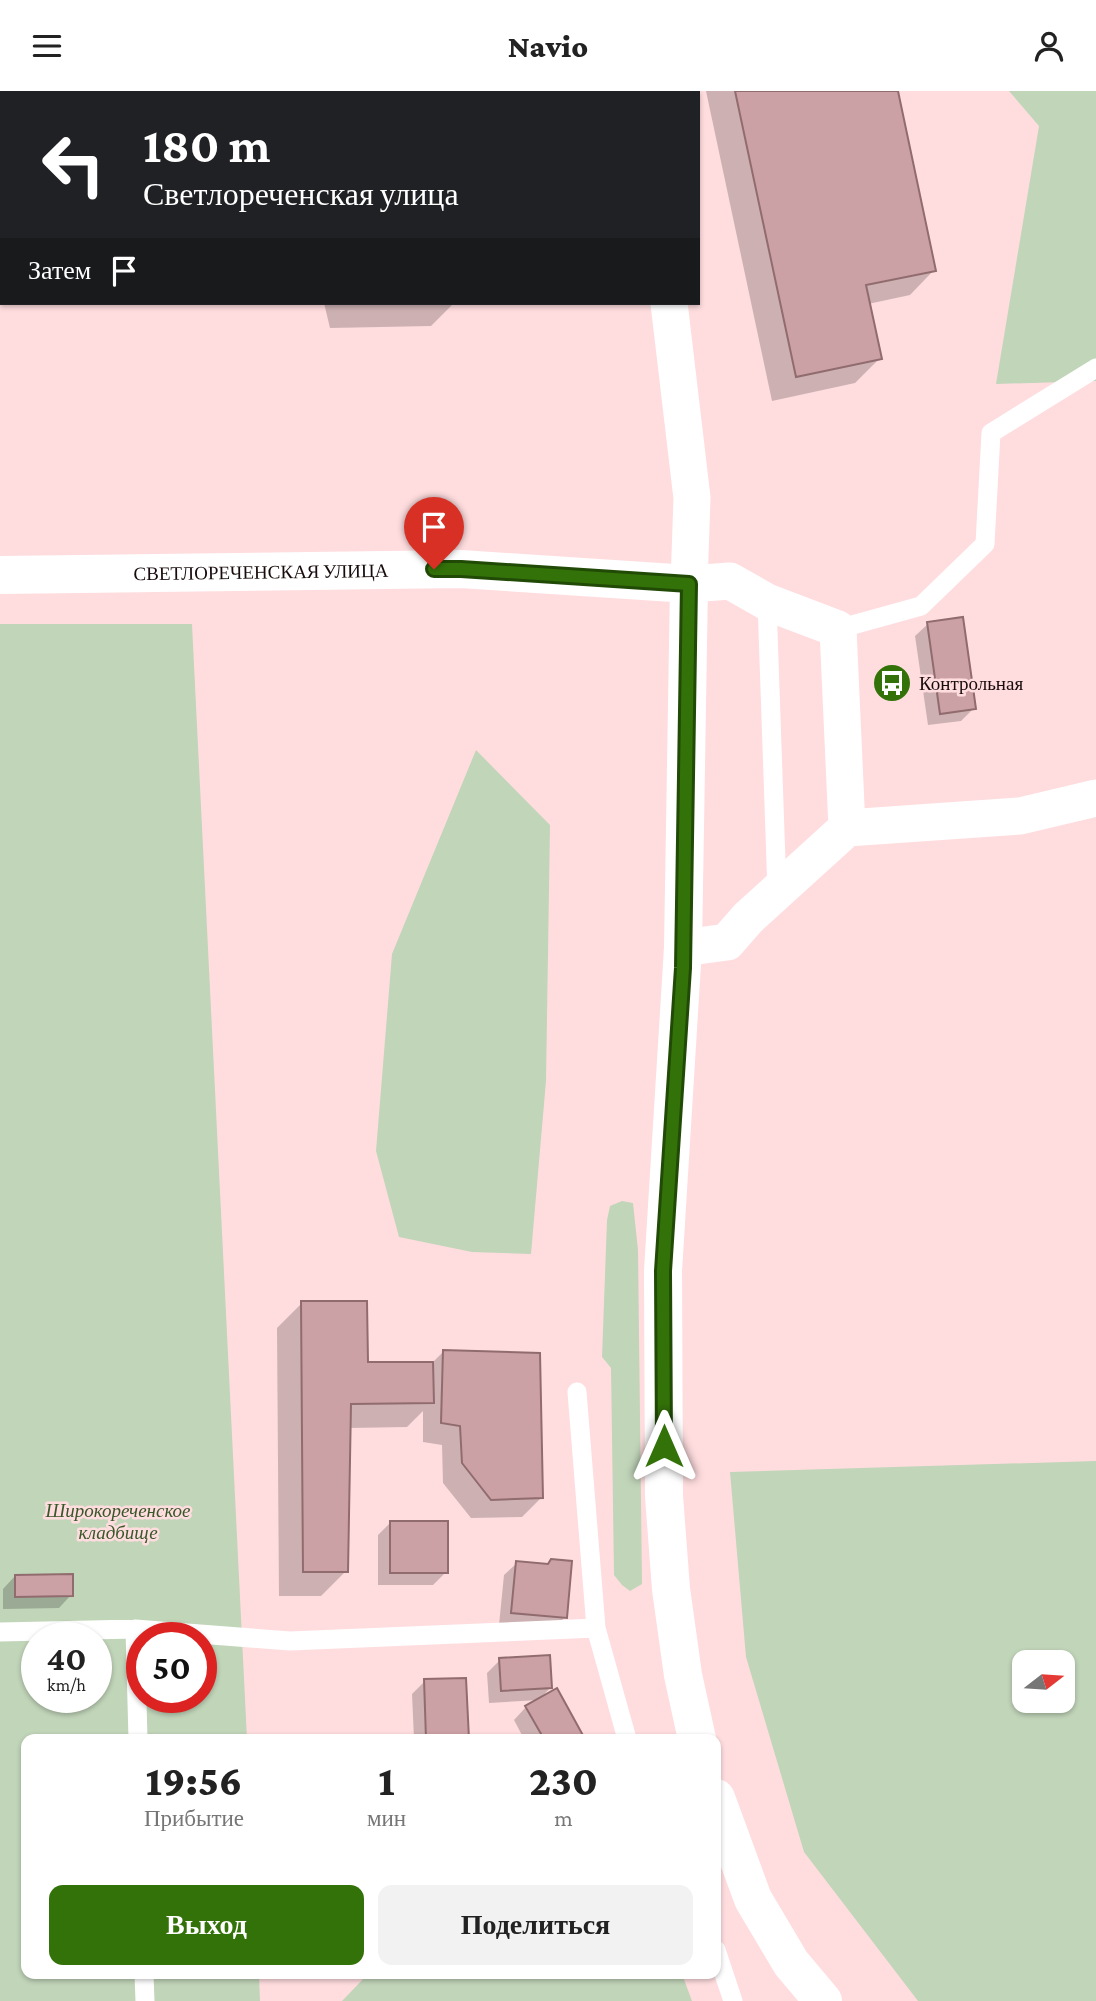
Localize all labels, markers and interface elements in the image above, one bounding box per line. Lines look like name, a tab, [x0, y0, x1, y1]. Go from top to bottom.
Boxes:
icon: menu	[28, 27, 66, 65]
icon: person	[1030, 27, 1068, 65]
text: Navio	[508, 28, 588, 64]
text: 180 m	[143, 118, 271, 173]
icon: left	[28, 119, 119, 210]
text: Светлореченская улица	[143, 176, 459, 212]
icon: arrive	[105, 252, 143, 290]
text: Затем	[28, 256, 91, 285]
pin	[404, 497, 464, 569]
icon: arrive	[415, 508, 453, 546]
street label: СВЕТЛОРЕЧЕНСКАЯ УЛИЦА	[133, 560, 389, 584]
bus stop icon: Контрольная	[871, 662, 913, 704]
place label: Контрольная	[919, 673, 1023, 694]
position arrow	[627, 1409, 701, 1483]
park label: Широкореченское кладбище	[44, 1500, 191, 1543]
speed limit sign: 50	[126, 1622, 217, 1713]
text: 40	[46, 1639, 87, 1678]
north arrow	[1012, 1650, 1074, 1713]
map controls	[1012, 1650, 1075, 1713]
text: km/h	[47, 1675, 86, 1695]
text: 19:56	[146, 1757, 242, 1804]
text: 1	[378, 1757, 395, 1804]
text: 230	[529, 1757, 598, 1804]
text: Прибытие	[144, 1805, 244, 1831]
text: мин	[367, 1805, 406, 1831]
text: m	[554, 1805, 573, 1831]
button: Выход	[49, 1885, 364, 1965]
button: Поделиться	[378, 1885, 693, 1965]

